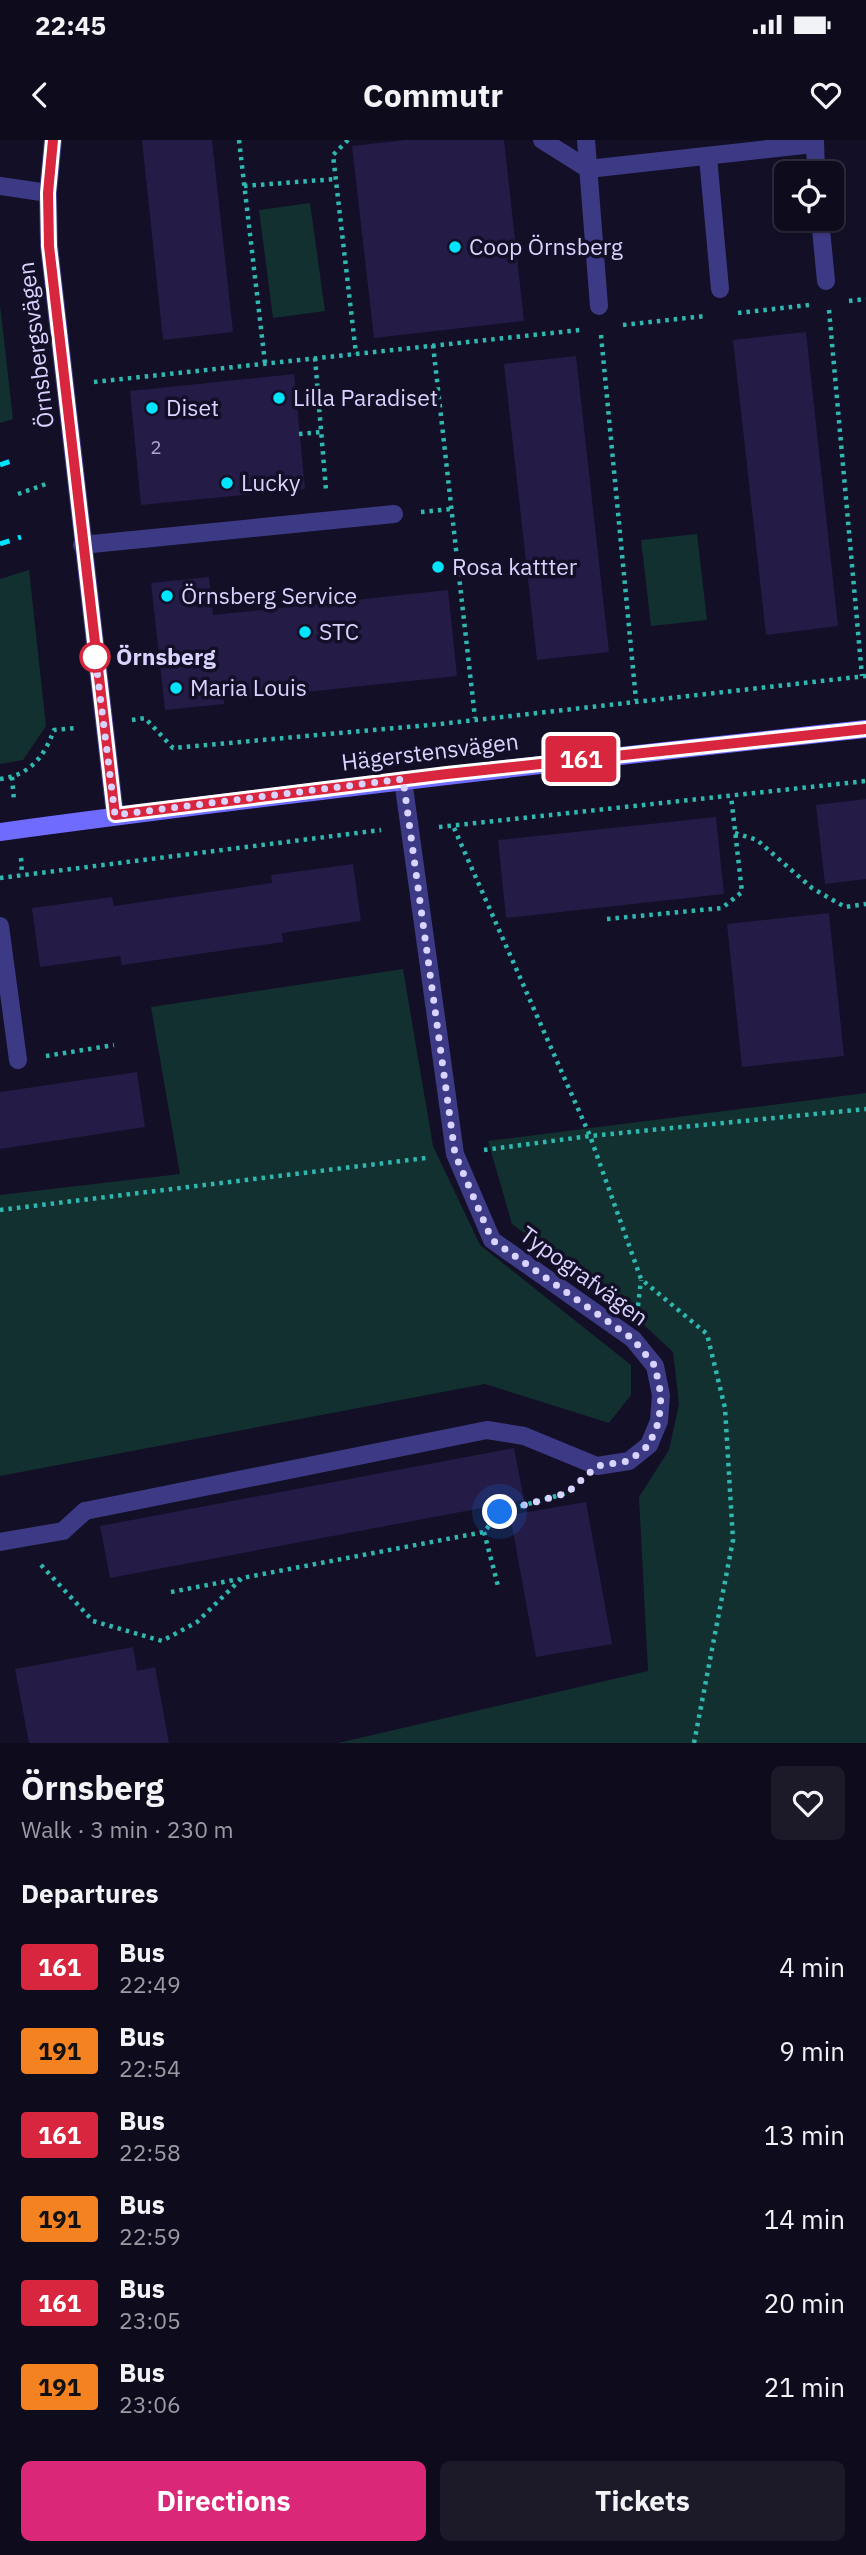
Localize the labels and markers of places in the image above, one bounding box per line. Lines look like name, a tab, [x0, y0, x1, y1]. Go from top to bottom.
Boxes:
place label: Coop Örnsberg	[469, 231, 623, 261]
marker: Coop Örnsberg	[447, 239, 463, 255]
place label: Lilla Paradiset	[293, 382, 438, 412]
marker: Lilla Paradiset	[271, 390, 287, 406]
place label: Diset	[166, 392, 219, 422]
marker: Diset	[144, 400, 160, 416]
place label: Lucky	[241, 467, 301, 497]
marker: Lucky	[219, 475, 235, 491]
place label: Rosa kattter	[452, 551, 578, 581]
marker: Rosa kattter	[430, 559, 446, 575]
place label: Örnsberg Service	[181, 580, 357, 610]
marker: Örnsberg Service	[159, 588, 175, 604]
place label: STC	[319, 616, 359, 646]
marker: STC	[297, 624, 313, 640]
place label: Örnsberg	[116, 641, 216, 671]
marker: Örnsberg	[80, 642, 110, 672]
place label: Maria Louis	[190, 672, 307, 702]
marker: Maria Louis	[168, 680, 184, 696]

